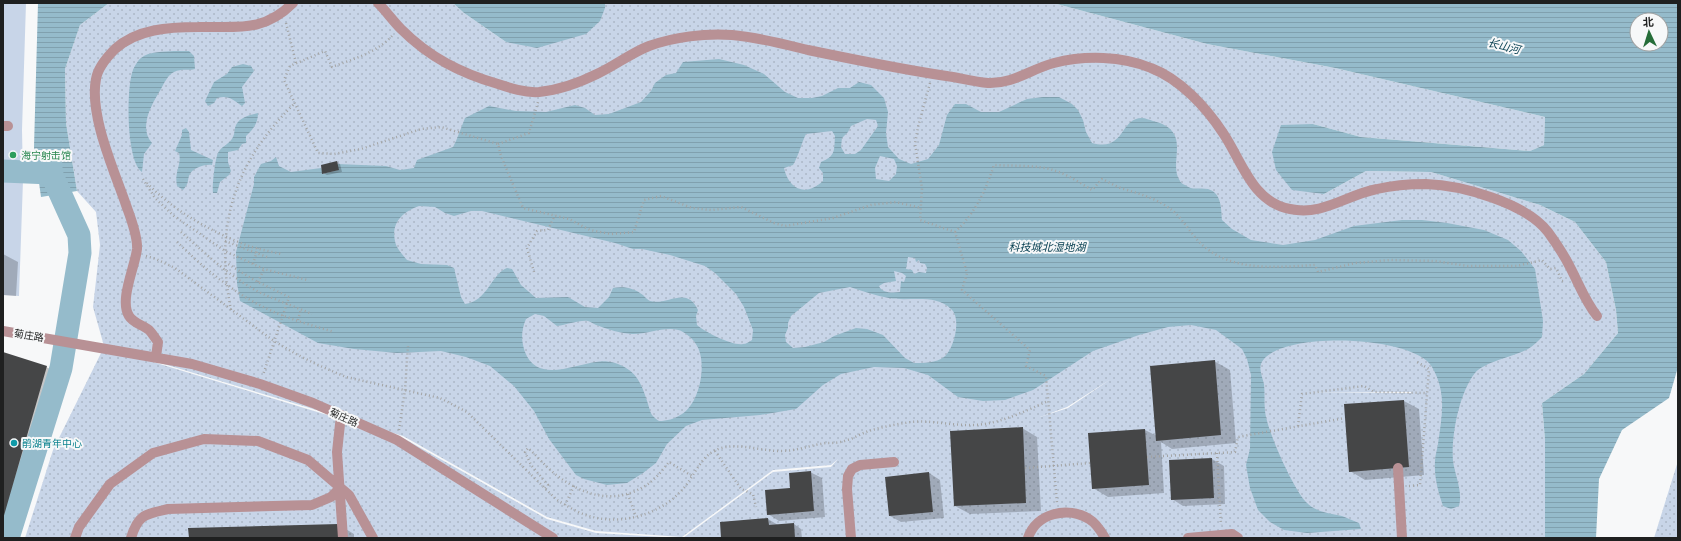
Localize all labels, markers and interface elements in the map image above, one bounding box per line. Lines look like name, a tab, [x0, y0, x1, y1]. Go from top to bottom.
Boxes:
north arrow	[1629, 12, 1669, 52]
text: 北	[1642, 15, 1654, 29]
water label: 长山河	[1486, 35, 1524, 57]
place label: 海宁射击馆	[21, 149, 71, 161]
marker: 海宁射击馆	[8, 150, 18, 160]
water label: 科技城北湿地湖	[1009, 240, 1087, 254]
street label: 菊庄路	[13, 327, 45, 343]
street label: 菊庄路	[328, 405, 360, 429]
place label: 鹃湖青年中心	[22, 437, 82, 449]
marker: 鹃湖青年中心	[9, 438, 19, 448]

